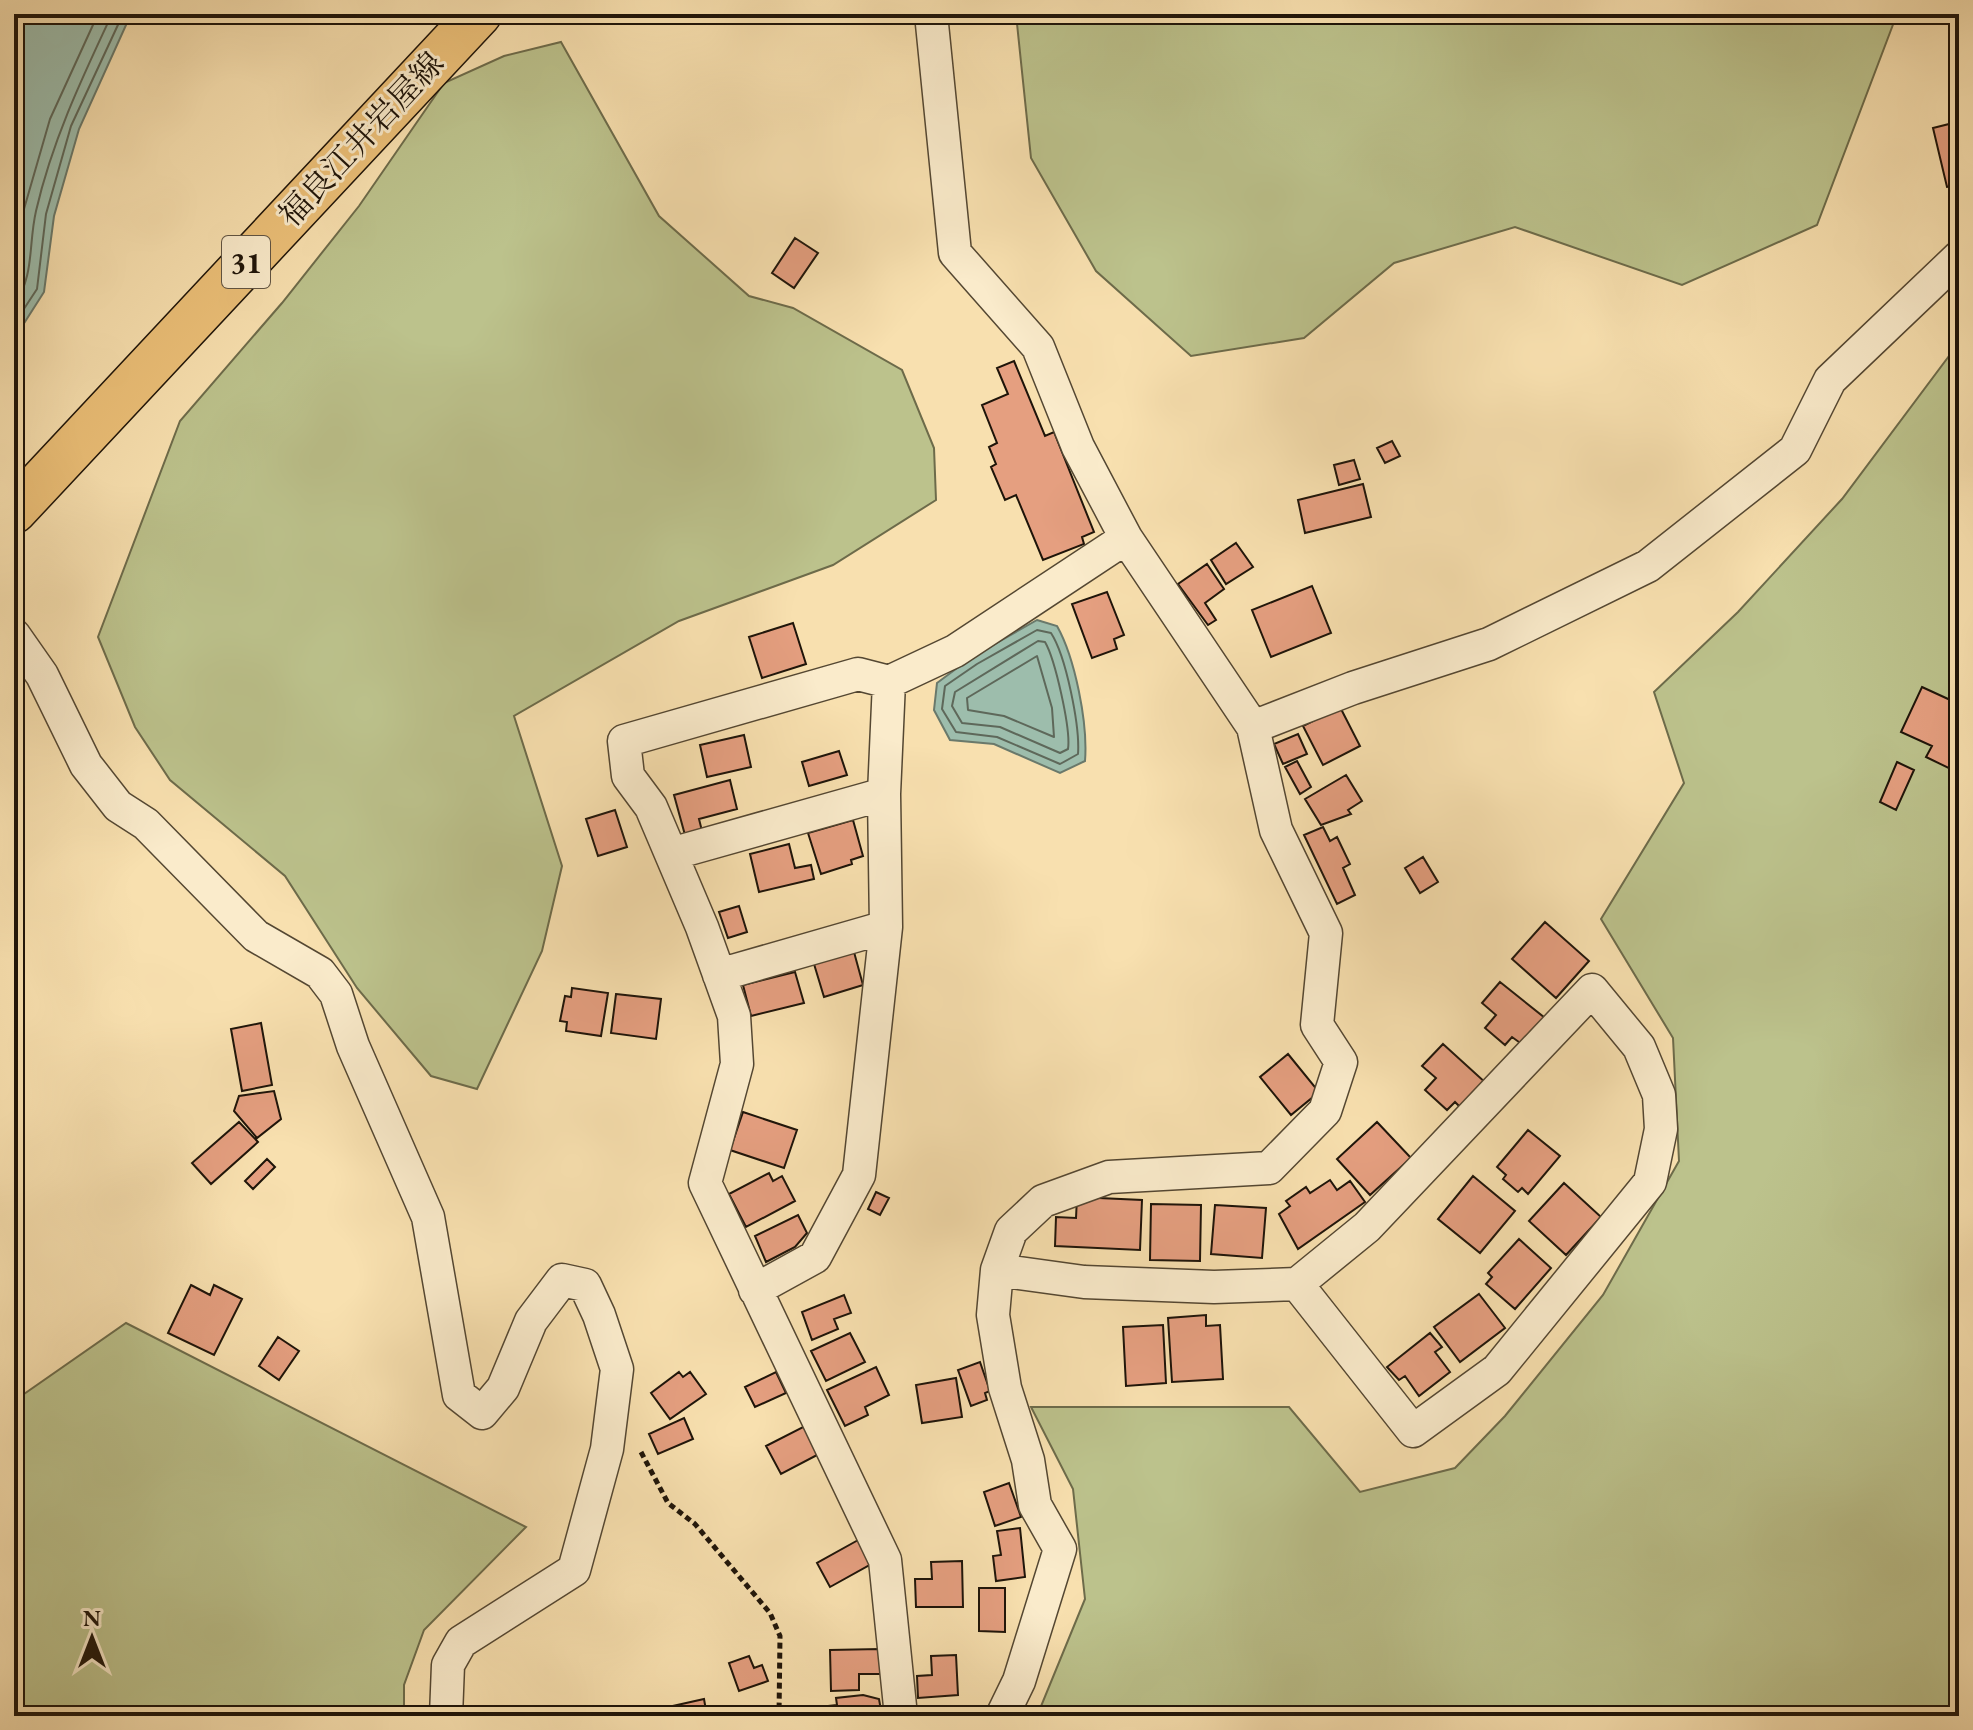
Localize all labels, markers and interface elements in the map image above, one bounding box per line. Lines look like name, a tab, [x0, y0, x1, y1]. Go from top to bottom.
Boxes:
street label: 福良江井岩屋線	[269, 43, 453, 235]
road number: 31	[222, 236, 270, 288]
north arrow	[52, 1598, 132, 1678]
text: N	[83, 1604, 101, 1633]

